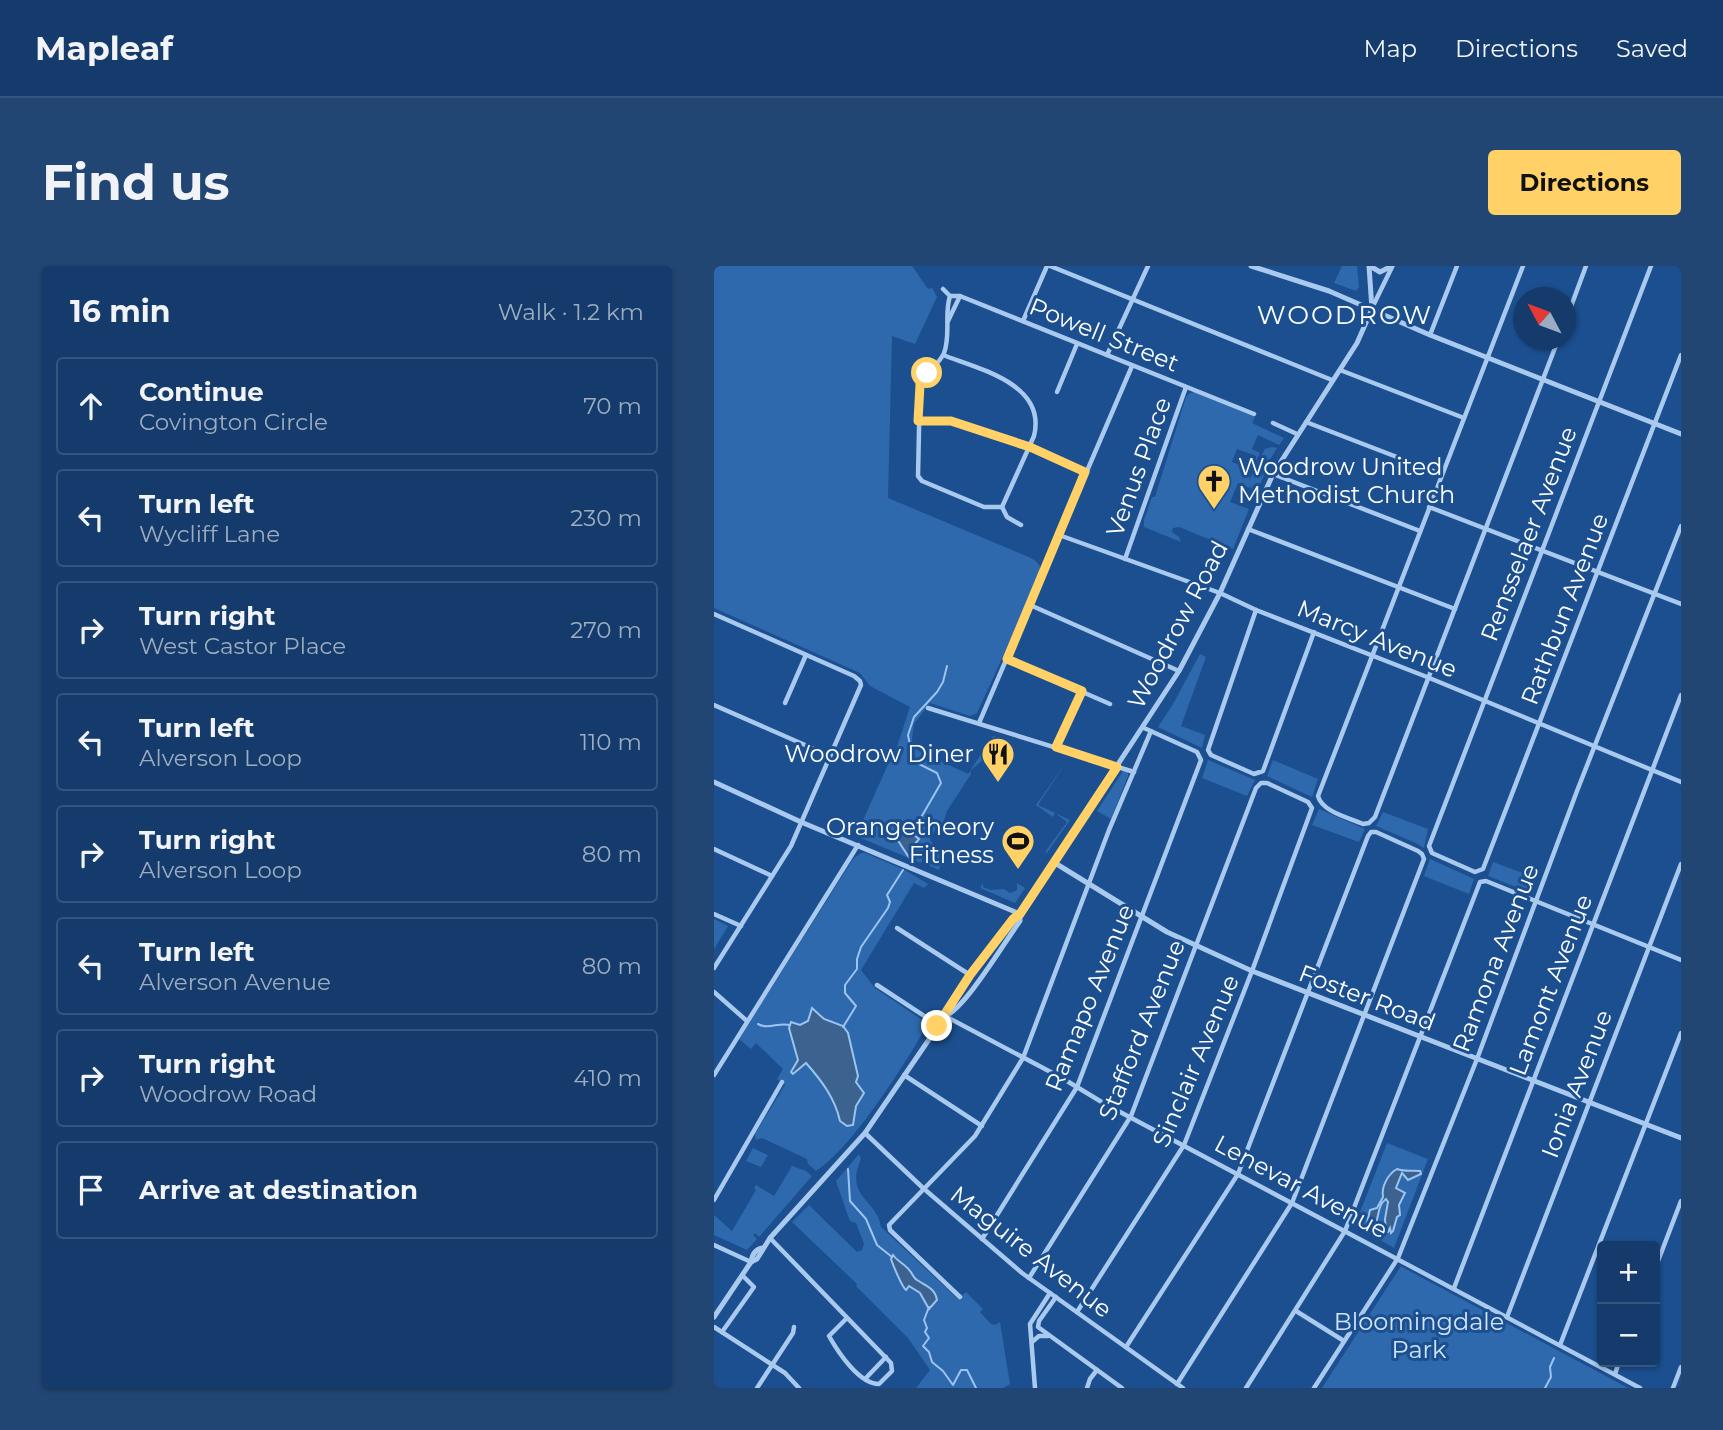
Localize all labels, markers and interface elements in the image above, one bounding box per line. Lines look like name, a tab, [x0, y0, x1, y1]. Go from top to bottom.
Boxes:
text: Mapleaf	[35, 28, 173, 68]
text: Map	[1364, 34, 1417, 63]
text: Directions	[1455, 34, 1578, 63]
text: Saved	[1616, 34, 1688, 63]
button: Directions	[1488, 150, 1681, 215]
text: Find us	[42, 153, 230, 212]
north arrow	[1513, 287, 1576, 350]
street label: Powell Street	[1025, 291, 1183, 378]
text: 16 min	[70, 293, 171, 330]
text: Walk · 1.2 km	[498, 298, 644, 326]
district label: WOODROW	[1257, 299, 1433, 331]
route start	[911, 357, 942, 388]
text: Continue	[139, 376, 264, 408]
icon: ahead	[72, 387, 110, 425]
text: 70 m	[583, 392, 642, 420]
street label: Venus Place	[1100, 393, 1177, 540]
text: Covington Circle	[139, 408, 328, 436]
street label: Rensselaer Avenue	[1474, 422, 1583, 645]
place label: Woodrow United Methodist Church	[1238, 452, 1455, 509]
church icon: Woodrow United Methodist Church	[1195, 462, 1233, 511]
text: Turn left	[139, 488, 255, 520]
icon: left	[72, 499, 110, 537]
text: 230 m	[570, 504, 642, 532]
street label: Rathbun Avenue	[1515, 509, 1614, 709]
text: Wycliff Lane	[139, 520, 280, 548]
street label: Woodrow Road	[1121, 536, 1234, 714]
street label: Marcy Avenue	[1293, 593, 1461, 684]
text: Turn right	[139, 600, 275, 632]
icon: right	[72, 611, 110, 649]
text: 270 m	[570, 616, 642, 644]
text: West Castor Place	[139, 632, 346, 660]
text: Turn left	[139, 712, 255, 744]
icon: left	[72, 723, 110, 761]
text: 110 m	[580, 728, 642, 756]
restaurant icon: Woodrow Diner	[979, 735, 1017, 784]
place label: Woodrow Diner	[784, 739, 974, 768]
text: Alverson Loop	[139, 744, 302, 772]
place label: Orangetheory Fitness	[826, 812, 994, 869]
sports icon: Orangetheory Fitness	[999, 822, 1037, 871]
text: Turn right	[139, 824, 275, 856]
icon: right	[72, 835, 110, 873]
text: 80 m	[582, 840, 642, 868]
text: Alverson Loop	[139, 856, 302, 884]
street label: Ramona Avenue	[1446, 860, 1545, 1056]
street label: Lamont Avenue	[1503, 890, 1598, 1079]
street label: Ramapo Avenue	[1039, 900, 1140, 1096]
street label: Stafford Avenue	[1092, 935, 1191, 1124]
text: Turn left	[139, 936, 255, 968]
icon: left	[72, 947, 110, 985]
text: 80 m	[582, 952, 642, 980]
street label: Foster Road	[1295, 958, 1440, 1037]
text: Alverson Avenue	[139, 968, 331, 996]
street label: Sinclair Avenue	[1146, 970, 1245, 1151]
street label: Ionia Avenue	[1535, 1006, 1618, 1162]
route end	[921, 1010, 952, 1041]
text: Turn right	[139, 1048, 275, 1080]
icon: right	[72, 1059, 110, 1097]
text: 410 m	[573, 1064, 642, 1092]
text: Woodrow Road	[139, 1080, 317, 1108]
street label: Lenevar Avenue	[1210, 1129, 1393, 1244]
icon: arrive	[72, 1171, 110, 1209]
text: Arrive at destination	[139, 1174, 418, 1206]
street label: Maguire Avenue	[945, 1180, 1118, 1324]
map controls	[1597, 1241, 1660, 1367]
button: +	[1597, 1241, 1660, 1304]
button: −	[1597, 1304, 1660, 1367]
park label: Bloomingdale Park	[1334, 1307, 1504, 1364]

